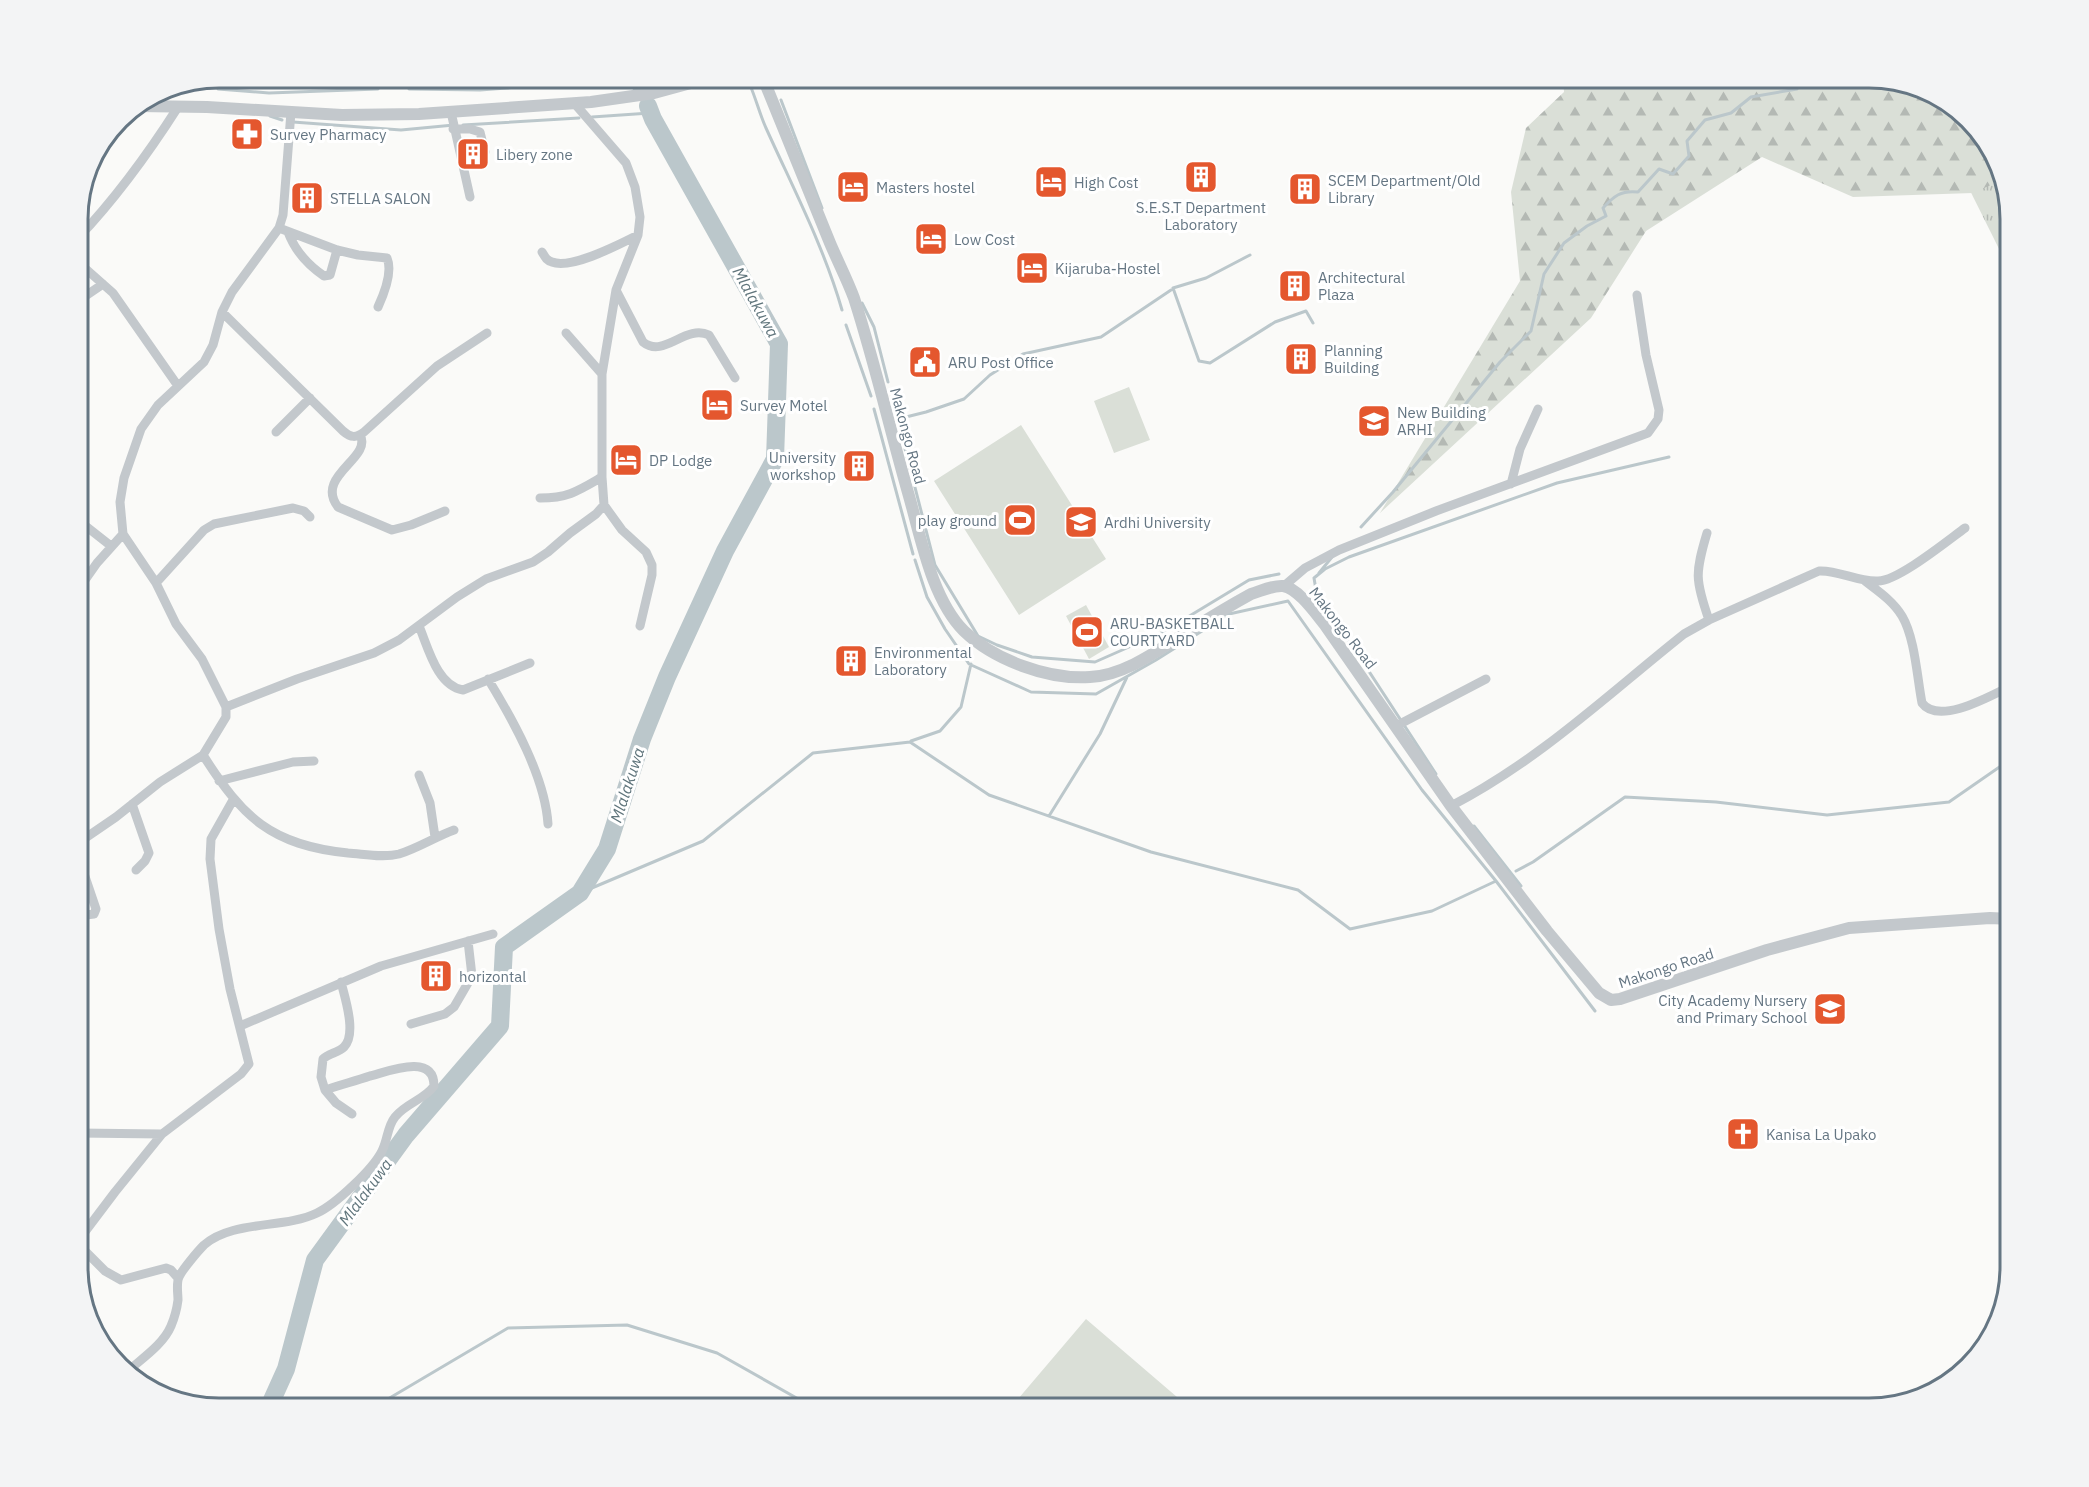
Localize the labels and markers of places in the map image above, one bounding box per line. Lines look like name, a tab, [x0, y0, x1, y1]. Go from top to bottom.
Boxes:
pharmacy icon: Survey Pharmacy	[229, 116, 265, 152]
place label: Survey Pharmacy	[270, 125, 387, 144]
building icon: Libery zone	[455, 136, 491, 172]
place label: Libery zone	[496, 145, 573, 164]
building icon: S.E.S.T Department Laboratory	[1183, 159, 1219, 195]
hotel icon: High Cost	[1033, 164, 1069, 200]
hotel icon: Masters hostel	[835, 169, 871, 205]
building icon: SCEM Department/Old Library	[1287, 171, 1323, 207]
place label: SCEM Department/Old Library	[1328, 171, 1480, 207]
place label: High Cost	[1074, 173, 1139, 192]
place label: Masters hostel	[876, 178, 975, 197]
building icon: STELLA SALON	[289, 180, 325, 216]
place label: STELLA SALON	[330, 189, 431, 208]
place label: S.E.S.T Department Laboratory	[1136, 198, 1266, 234]
hotel icon: Low Cost	[913, 221, 949, 257]
place label: Low Cost	[954, 230, 1015, 249]
hotel icon: Kijaruba-Hostel	[1014, 250, 1050, 286]
place label: Kijaruba-Hostel	[1055, 259, 1160, 278]
building icon: Architectural Plaza	[1277, 268, 1313, 304]
place label: Architectural Plaza	[1318, 268, 1405, 304]
building icon: Planning Building	[1283, 341, 1319, 377]
place label: Planning Building	[1324, 341, 1382, 377]
public building icon: ARU Post Office	[907, 344, 943, 380]
place label: ARU Post Office	[948, 353, 1054, 372]
hotel icon: Survey Motel	[699, 387, 735, 423]
place label: Survey Motel	[740, 396, 827, 415]
school or university icon: New Building ARHI	[1356, 403, 1392, 439]
place label: New Building ARHI	[1397, 403, 1486, 439]
hotel icon: DP Lodge	[608, 442, 644, 478]
place label: University workshop	[769, 448, 837, 484]
building icon: University workshop	[841, 448, 877, 484]
place label: DP Lodge	[649, 451, 712, 470]
sports icon: play ground	[1002, 502, 1038, 538]
school or university icon: Ardhi University	[1063, 504, 1099, 540]
place label: play ground	[918, 511, 997, 530]
place label: Ardhi University	[1104, 513, 1211, 532]
sports icon: ARU-BASKETBALL COURTYARD	[1069, 614, 1105, 650]
place label: ARU-BASKETBALL COURTYARD	[1110, 614, 1235, 650]
building icon: Environmental Laboratory	[833, 643, 869, 679]
place label: Environmental Laboratory	[874, 643, 972, 679]
building icon: horizontal	[418, 958, 454, 994]
place label: horizontal	[459, 967, 526, 986]
place label: City Academy Nursery and Primary School	[1658, 991, 1808, 1027]
school or university icon: City Academy Nursery and Primary School	[1812, 991, 1848, 1027]
church icon: Kanisa La Upako	[1725, 1116, 1761, 1152]
place label: Kanisa La Upako	[1766, 1125, 1876, 1144]

